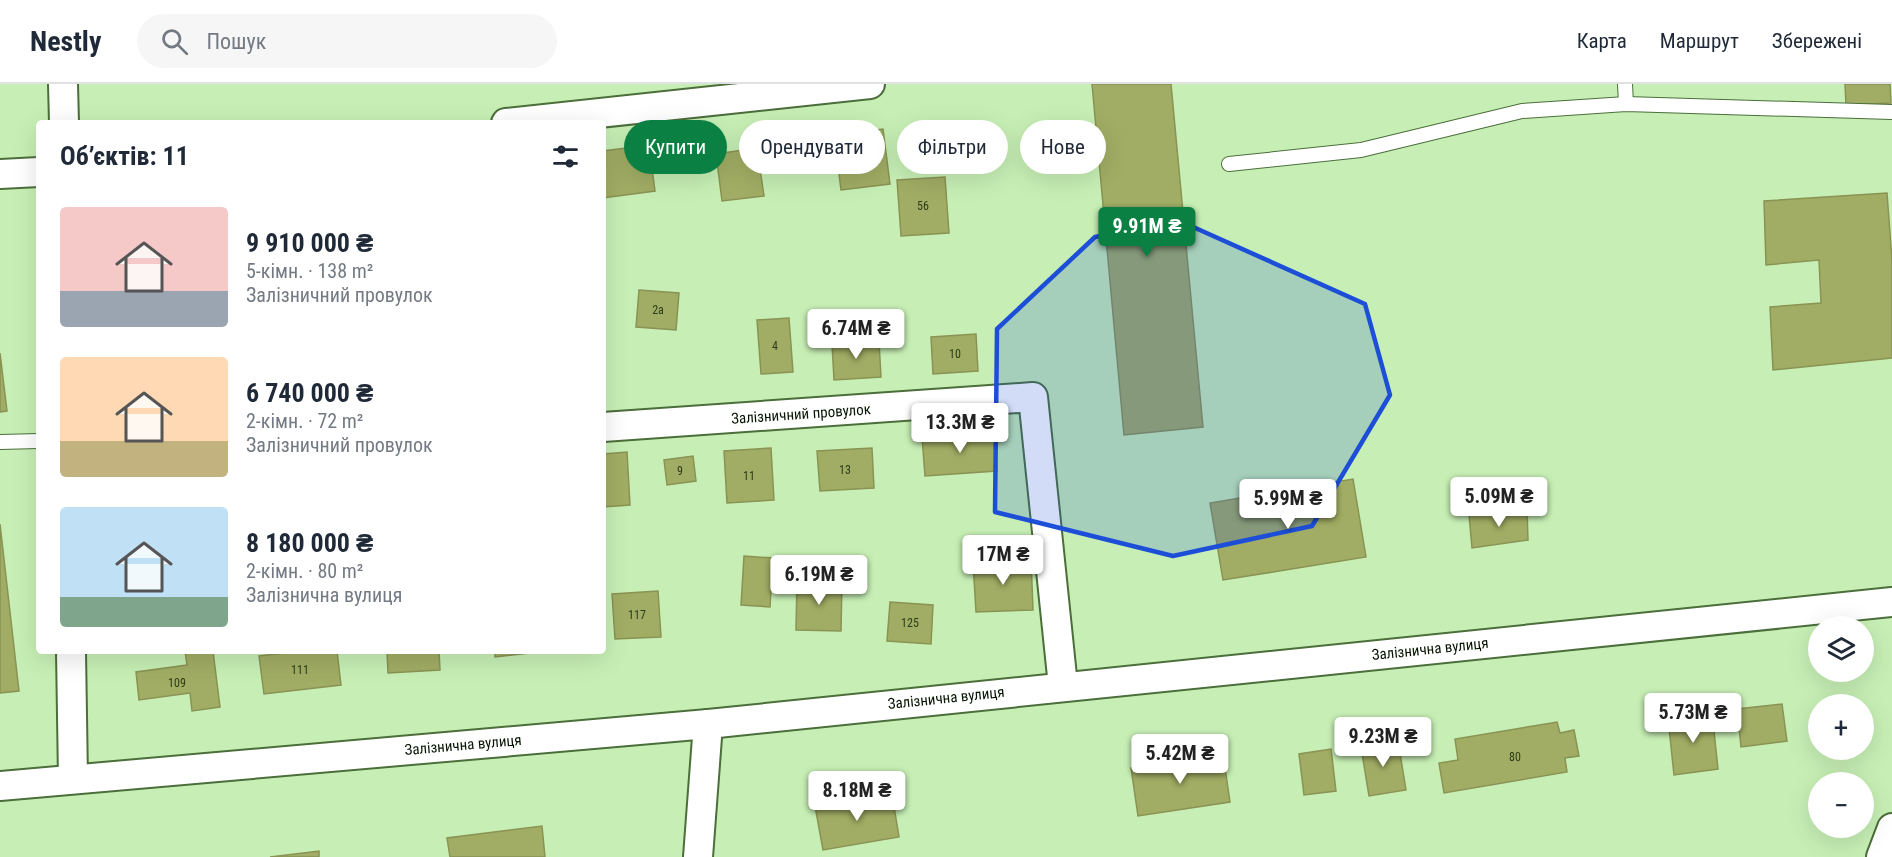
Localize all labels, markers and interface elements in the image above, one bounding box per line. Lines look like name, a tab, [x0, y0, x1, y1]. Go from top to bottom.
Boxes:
search box	[137, 14, 557, 68]
text: Nestly	[30, 25, 101, 58]
icon: search	[158, 25, 191, 58]
text: Пошук	[206, 29, 266, 54]
text: Карта	[1577, 29, 1627, 53]
text: Маршрут	[1660, 29, 1739, 53]
text: Збережені	[1772, 29, 1862, 53]
chip: Купити	[624, 120, 727, 174]
chip: Орендувати	[739, 120, 885, 174]
chip: Фільтри	[897, 120, 1008, 174]
chip: Нове	[1020, 120, 1106, 174]
icon: filters	[549, 140, 582, 173]
text: Об’єктів: 11	[60, 141, 189, 171]
house number: 56	[917, 199, 929, 213]
pin: 9.91M ₴	[1092, 207, 1202, 258]
text: 9.91M ₴	[1112, 214, 1182, 238]
text: 9 910 000 ₴	[246, 228, 373, 258]
icon: home	[108, 231, 180, 303]
text: 5-кімн. · 138 m²	[246, 259, 373, 283]
text: Залізничний провулок	[246, 283, 433, 307]
house number: 2а	[652, 303, 664, 317]
pin: 6.74M ₴	[801, 309, 911, 360]
text: 6.74M ₴	[821, 316, 891, 340]
house number: 4	[772, 339, 778, 353]
house number: 10	[949, 347, 961, 361]
text: 6 740 000 ₴	[246, 378, 373, 408]
icon: home	[108, 381, 180, 453]
street label: Залізничний провулок	[731, 400, 871, 428]
pin: 13.3M ₴	[905, 403, 1015, 454]
text: 2-кімн. · 72 m²	[246, 409, 363, 433]
text: 13.3M ₴	[925, 410, 995, 434]
text: Залізничний провулок	[246, 433, 433, 457]
house number: 13	[839, 463, 851, 477]
house number: 9	[677, 464, 683, 478]
house number: 11	[743, 469, 755, 483]
pin: 5.09M ₴	[1444, 477, 1554, 528]
pin: 5.99M ₴	[1233, 479, 1343, 530]
text: 5.09M ₴	[1464, 484, 1534, 508]
text: 5.99M ₴	[1253, 486, 1323, 510]
text: 8 180 000 ₴	[246, 528, 373, 558]
icon: home	[108, 531, 180, 603]
pin: 17M ₴	[961, 535, 1045, 586]
text: 17M ₴	[976, 542, 1030, 566]
pin: 6.19M ₴	[764, 555, 874, 606]
text: 2-кімн. · 80 m²	[246, 559, 363, 583]
text: 6.19M ₴	[784, 562, 854, 586]
text: Залізнична вулиця	[246, 583, 403, 607]
house number: 117	[628, 608, 646, 622]
house number: 125	[901, 616, 919, 630]
map controls	[1808, 616, 1874, 838]
button: layers	[1808, 616, 1874, 682]
street label: Залізнична вулиця	[1371, 634, 1489, 664]
house number: 111	[291, 663, 309, 677]
house number: 109	[168, 676, 186, 690]
street label: Залізнична вулиця	[887, 683, 1005, 713]
pin: 5.73M ₴	[1638, 693, 1748, 744]
button: +	[1808, 694, 1874, 760]
text: 5.73M ₴	[1658, 700, 1728, 724]
pin: 9.23M ₴	[1328, 717, 1438, 768]
text: 9.23M ₴	[1348, 724, 1418, 748]
street label: Залізнична вулиця	[404, 731, 522, 759]
pin: 5.42M ₴	[1125, 734, 1235, 785]
text: 5.42M ₴	[1145, 741, 1215, 765]
house number: 80	[1509, 750, 1521, 764]
pin: 8.18M ₴	[802, 771, 912, 822]
button: −	[1808, 772, 1874, 838]
text: 8.18M ₴	[822, 778, 892, 802]

